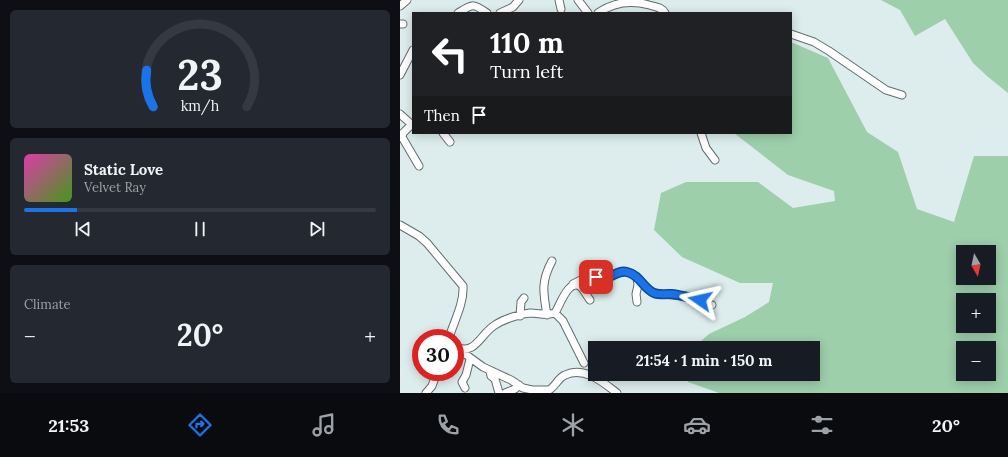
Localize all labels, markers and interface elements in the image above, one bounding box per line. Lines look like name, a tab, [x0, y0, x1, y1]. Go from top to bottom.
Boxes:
text: 110 m	[490, 25, 564, 61]
icon: left	[424, 28, 476, 80]
text: 23	[177, 48, 223, 101]
text: Turn left	[490, 60, 563, 83]
text: km/h	[181, 96, 220, 115]
icon: arrive	[468, 104, 490, 126]
text: Then	[424, 106, 460, 125]
text: Static Love	[84, 160, 163, 179]
text: Velvet Ray	[84, 179, 146, 196]
icon: previous	[72, 218, 94, 240]
icon: pause	[189, 218, 211, 240]
icon: next	[306, 218, 328, 240]
north arrow	[956, 245, 996, 285]
map controls	[956, 245, 996, 381]
pin	[579, 260, 613, 294]
icon: arrive	[585, 266, 607, 288]
position arrow	[679, 279, 721, 321]
button: +	[956, 293, 996, 333]
text: Climate	[24, 296, 71, 313]
text: 20°	[177, 316, 223, 354]
text: −	[24, 322, 36, 350]
text: +	[364, 322, 376, 350]
speed limit sign: 30	[412, 329, 464, 381]
button: −	[956, 341, 996, 381]
text: 21:54 · 1 min · 150 m	[636, 351, 772, 370]
icon: directions	[186, 411, 214, 439]
icon: music	[310, 411, 338, 439]
icon: phone	[434, 411, 462, 439]
icon: climate	[559, 411, 587, 439]
icon: car	[683, 411, 711, 439]
icon: filters	[808, 411, 836, 439]
text: 21:53	[48, 414, 89, 437]
text: 20°	[932, 414, 960, 437]

